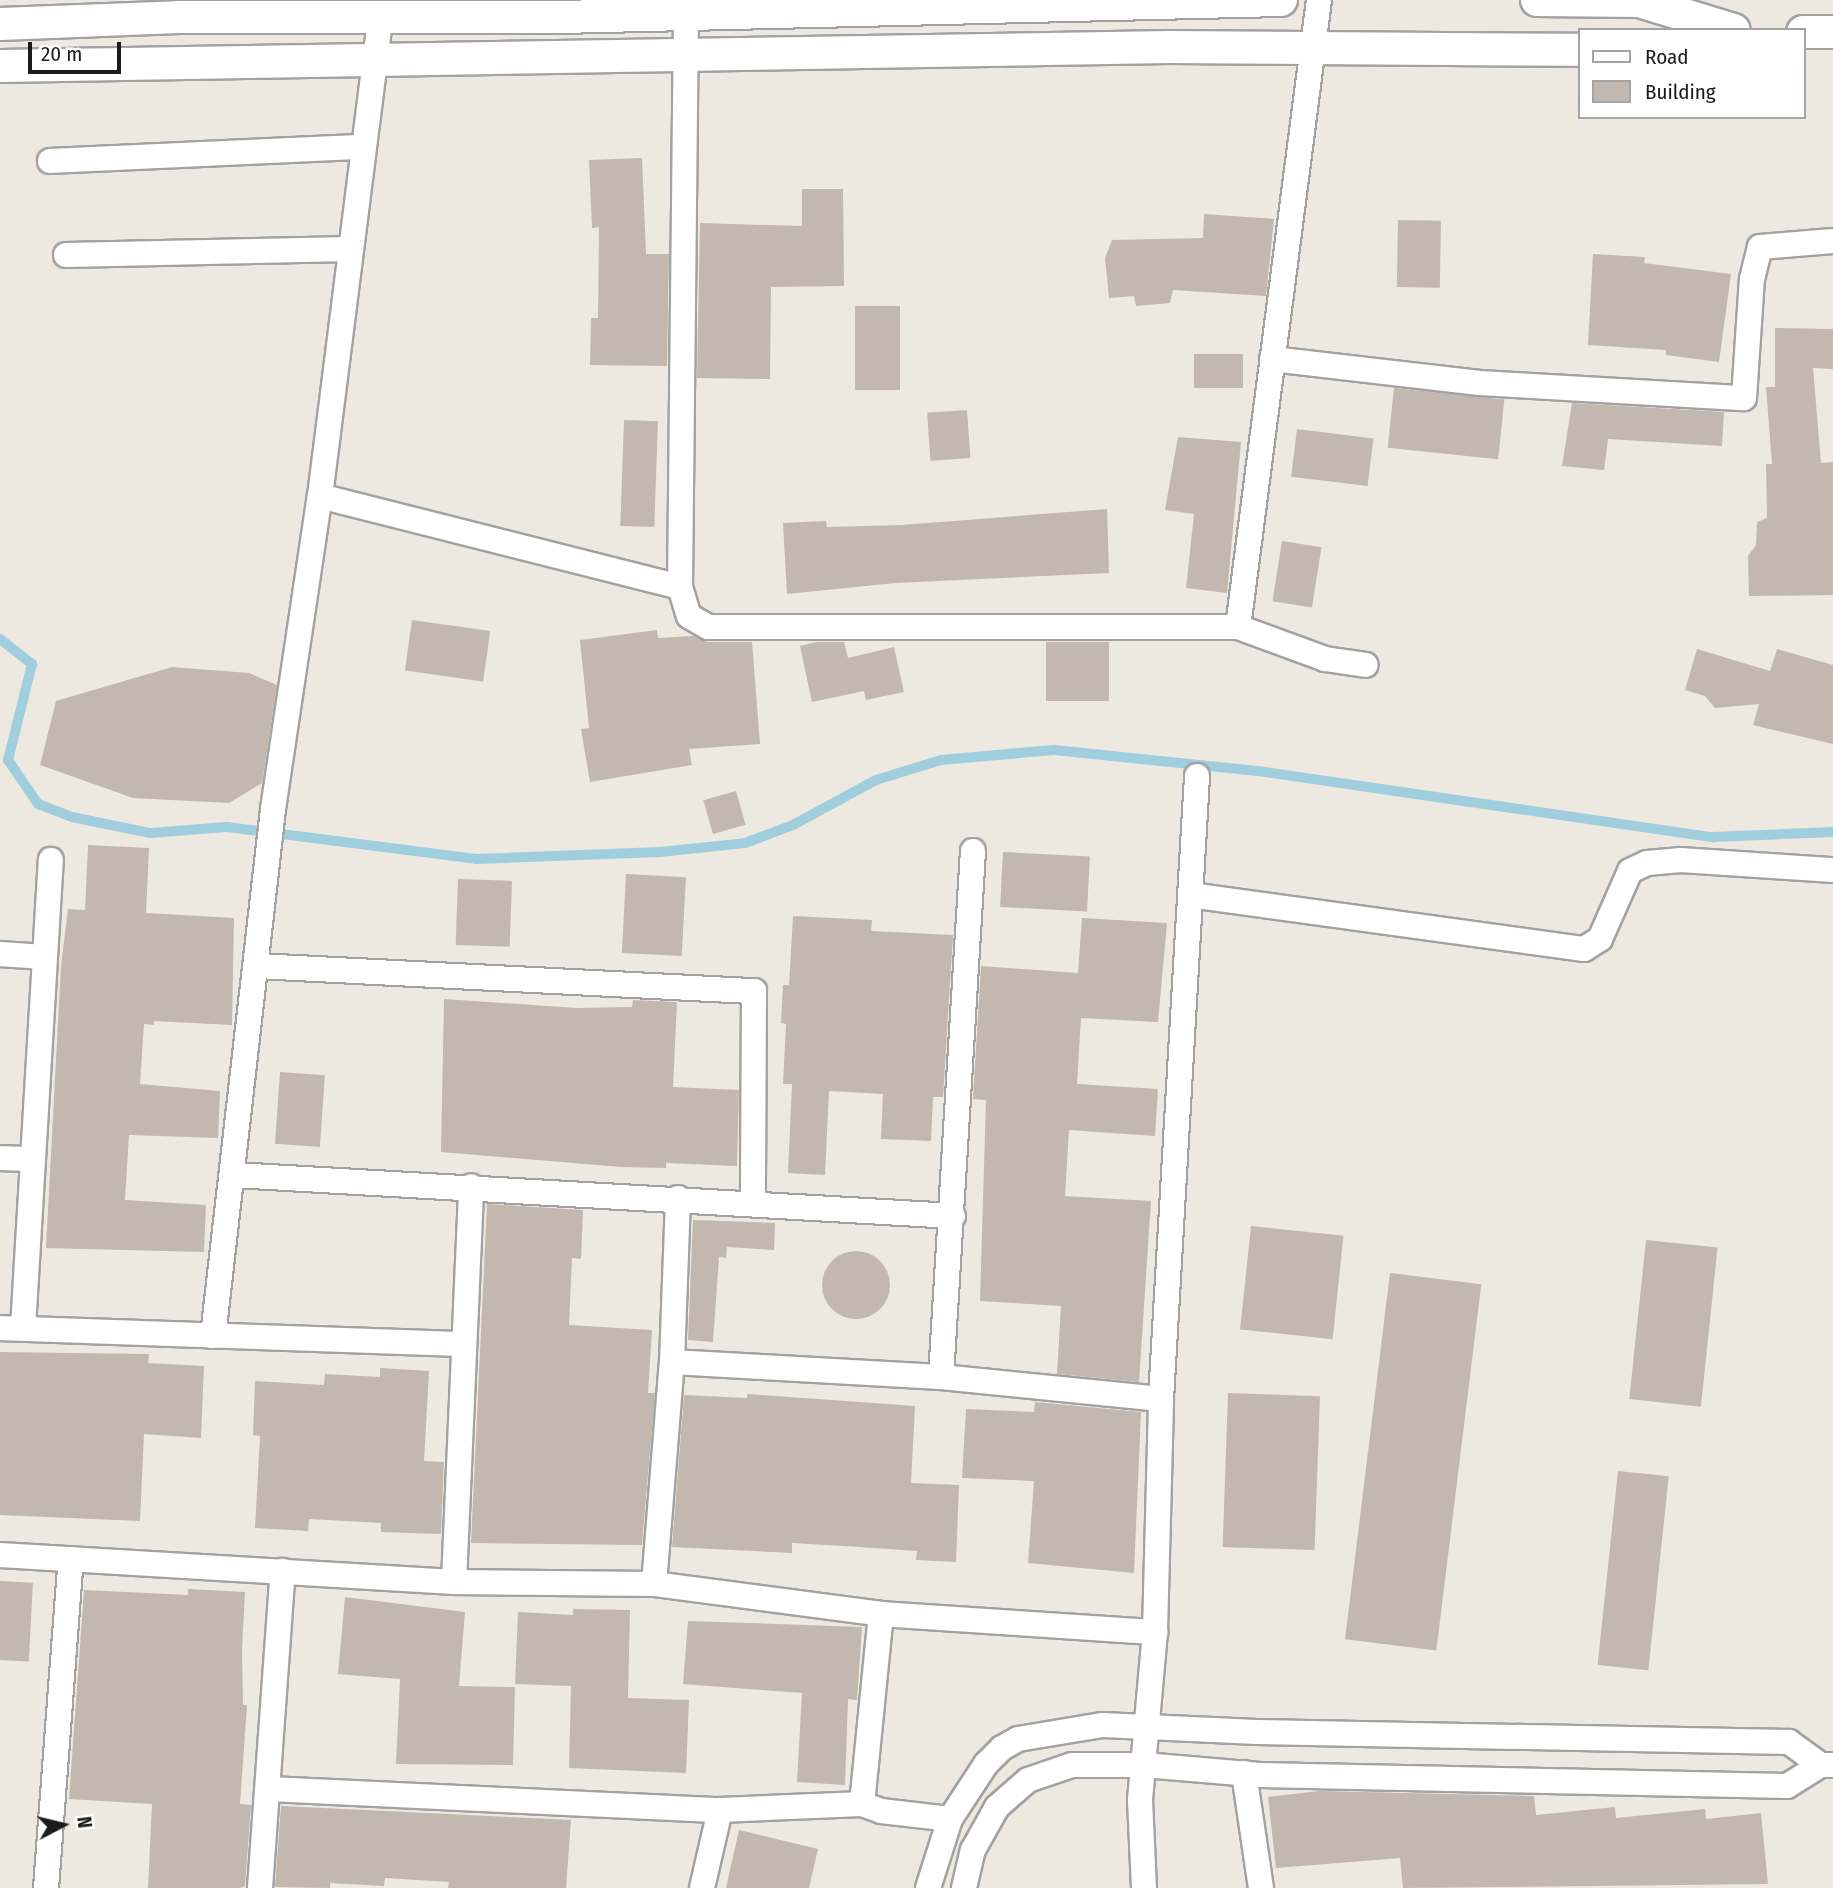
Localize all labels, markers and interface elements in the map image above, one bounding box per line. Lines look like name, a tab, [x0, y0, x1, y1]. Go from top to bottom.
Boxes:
scale bar	[32, 28, 124, 72]
legend	[1577, 28, 1805, 119]
text: 20 m	[41, 41, 82, 67]
text: Road	[1645, 44, 1689, 70]
text: Building	[1645, 79, 1716, 105]
north arrow	[28, 1790, 98, 1860]
text: N	[72, 1815, 96, 1829]

